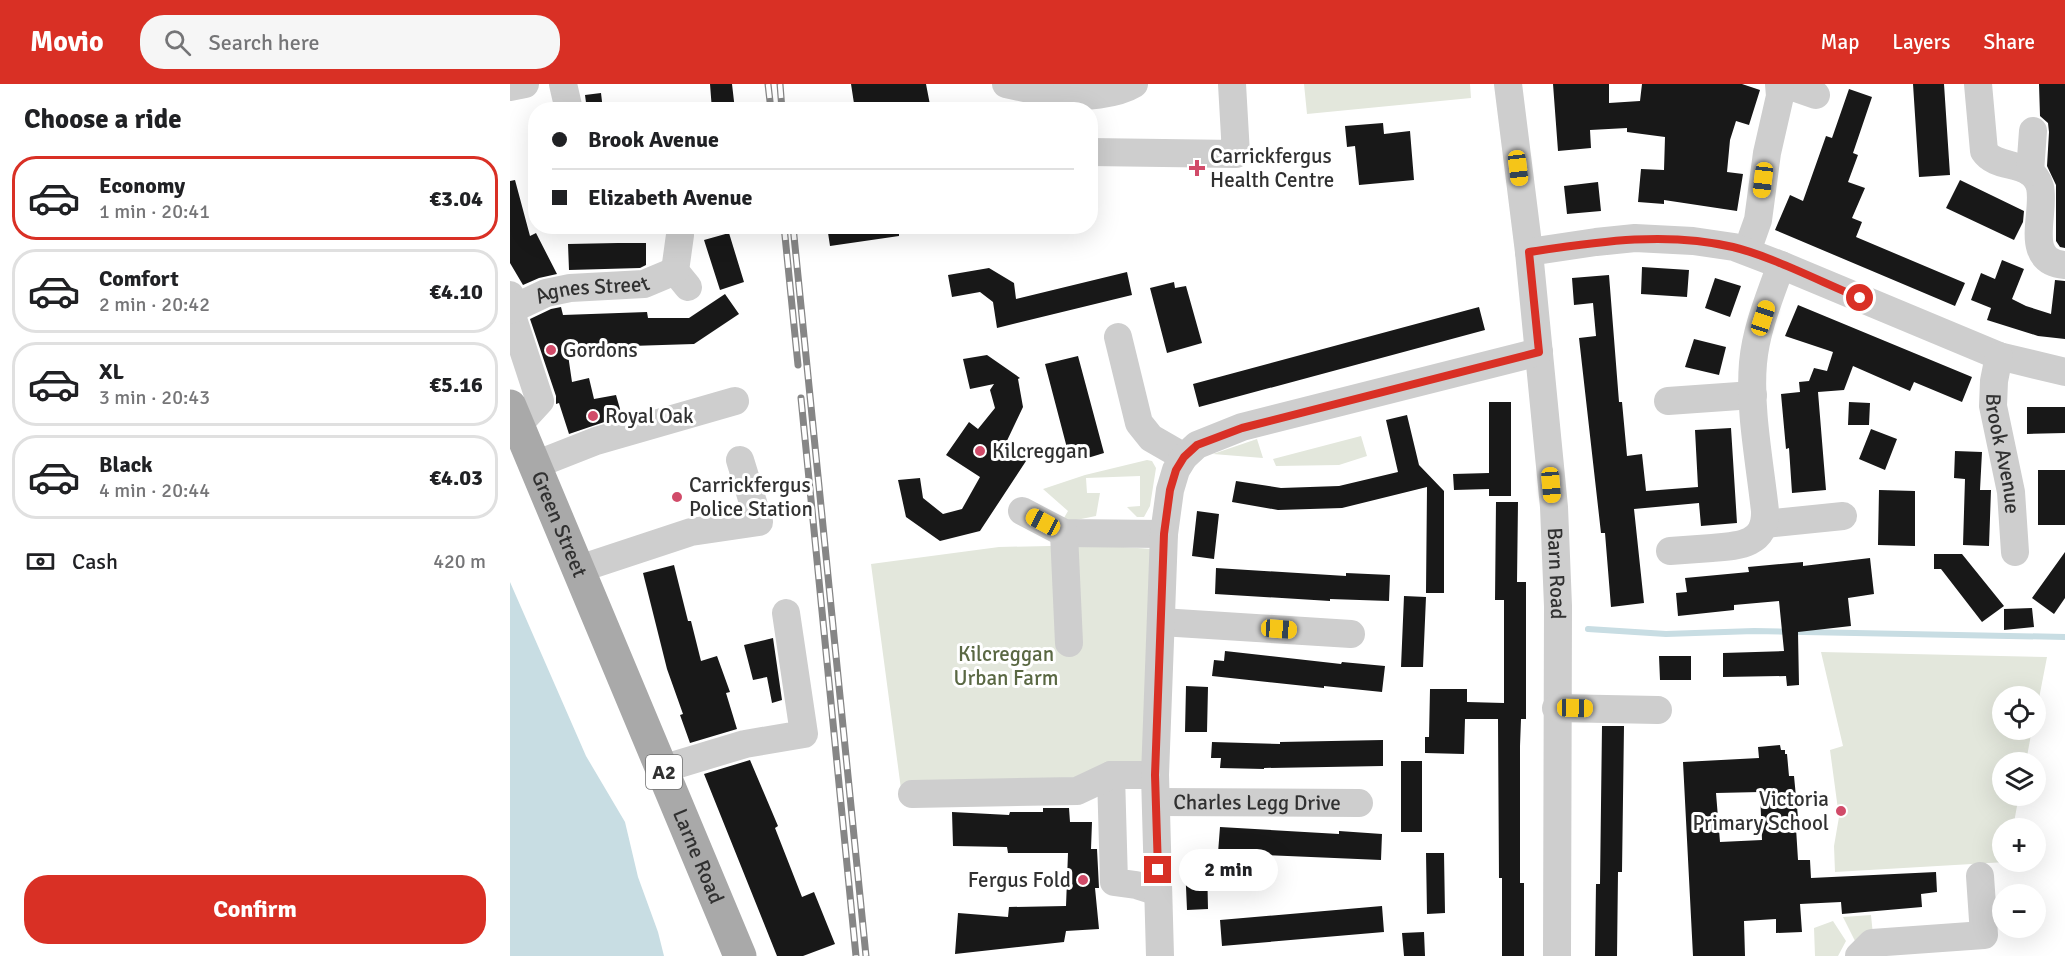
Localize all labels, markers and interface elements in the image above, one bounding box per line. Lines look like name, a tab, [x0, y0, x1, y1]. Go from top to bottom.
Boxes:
search box	[140, 15, 560, 69]
text: Movio	[30, 25, 104, 59]
icon: search	[161, 26, 194, 59]
text: Search here	[209, 29, 320, 56]
text: Map	[1821, 29, 1859, 55]
text: Layers	[1892, 29, 1950, 55]
text: Share	[1983, 29, 2035, 55]
text: Choose a ride	[24, 103, 182, 136]
text: Brook Avenue	[588, 126, 719, 153]
place label: Carrickfergus Health Centre	[1210, 143, 1334, 193]
car	[1507, 149, 1529, 187]
marker: Carrickfergus Health Centre	[1188, 159, 1206, 177]
car	[1752, 161, 1774, 199]
icon: car	[27, 171, 81, 225]
text: Economy	[99, 172, 185, 199]
text: Elizabeth Avenue	[588, 184, 753, 211]
text: €3.04	[429, 185, 483, 212]
text: 1 min · 20:41	[99, 199, 210, 224]
icon: car	[27, 264, 81, 318]
text: Comfort	[99, 265, 179, 292]
street label: Agnes Street	[531, 270, 653, 309]
text: €4.10	[429, 278, 483, 305]
route start	[1846, 284, 1873, 311]
text: 2 min · 20:42	[99, 292, 210, 317]
car	[1749, 298, 1777, 338]
place label: Gordons	[563, 337, 638, 363]
marker: Gordons	[544, 343, 558, 357]
icon: car	[27, 357, 81, 411]
text: XL	[99, 358, 124, 385]
text: €5.16	[429, 371, 483, 398]
text: 3 min · 20:43	[99, 385, 210, 410]
street label: Brook Avenue	[1980, 393, 2025, 515]
place label: Royal Oak	[605, 403, 694, 429]
marker: Royal Oak	[586, 409, 600, 423]
place label: Kilcreggan	[992, 438, 1088, 464]
marker: Kilcreggan	[973, 444, 987, 458]
icon: car	[27, 450, 81, 504]
text: Black	[99, 451, 153, 478]
text: €4.03	[429, 464, 483, 491]
car	[1540, 466, 1562, 504]
street label: Green Street	[526, 467, 593, 581]
place label: Carrickfergus Police Station	[689, 472, 813, 522]
text: 4 min · 20:44	[99, 478, 210, 503]
marker: Carrickfergus Police Station	[670, 490, 684, 504]
car	[1023, 506, 1063, 538]
street label: Barn Road	[1542, 527, 1571, 620]
icon: cash	[24, 545, 57, 578]
text: Cash	[72, 548, 118, 575]
text: 420 m	[433, 549, 486, 574]
car	[1260, 619, 1298, 639]
park label: Kilcreggan Urban Farm	[954, 641, 1058, 691]
map controls	[1992, 686, 2046, 938]
button: locate	[1992, 686, 2046, 740]
car	[1557, 699, 1593, 717]
button: layers	[1992, 752, 2046, 806]
road number: A2	[646, 755, 682, 789]
place label: Victoria Primary School	[1693, 786, 1829, 836]
street label: Charles Legg Drive	[1173, 789, 1341, 816]
marker: Victoria Primary School	[1834, 804, 1848, 818]
street label: Larne Road	[667, 805, 730, 908]
button: +	[1992, 818, 2046, 872]
callout: 2 min	[1179, 849, 1278, 891]
route end	[1144, 856, 1171, 883]
text: 2 min	[1204, 857, 1253, 882]
place label: Fergus Fold	[968, 867, 1071, 893]
marker: Fergus Fold	[1076, 873, 1090, 887]
button: Confirm	[24, 875, 486, 944]
button: −	[1992, 884, 2046, 938]

